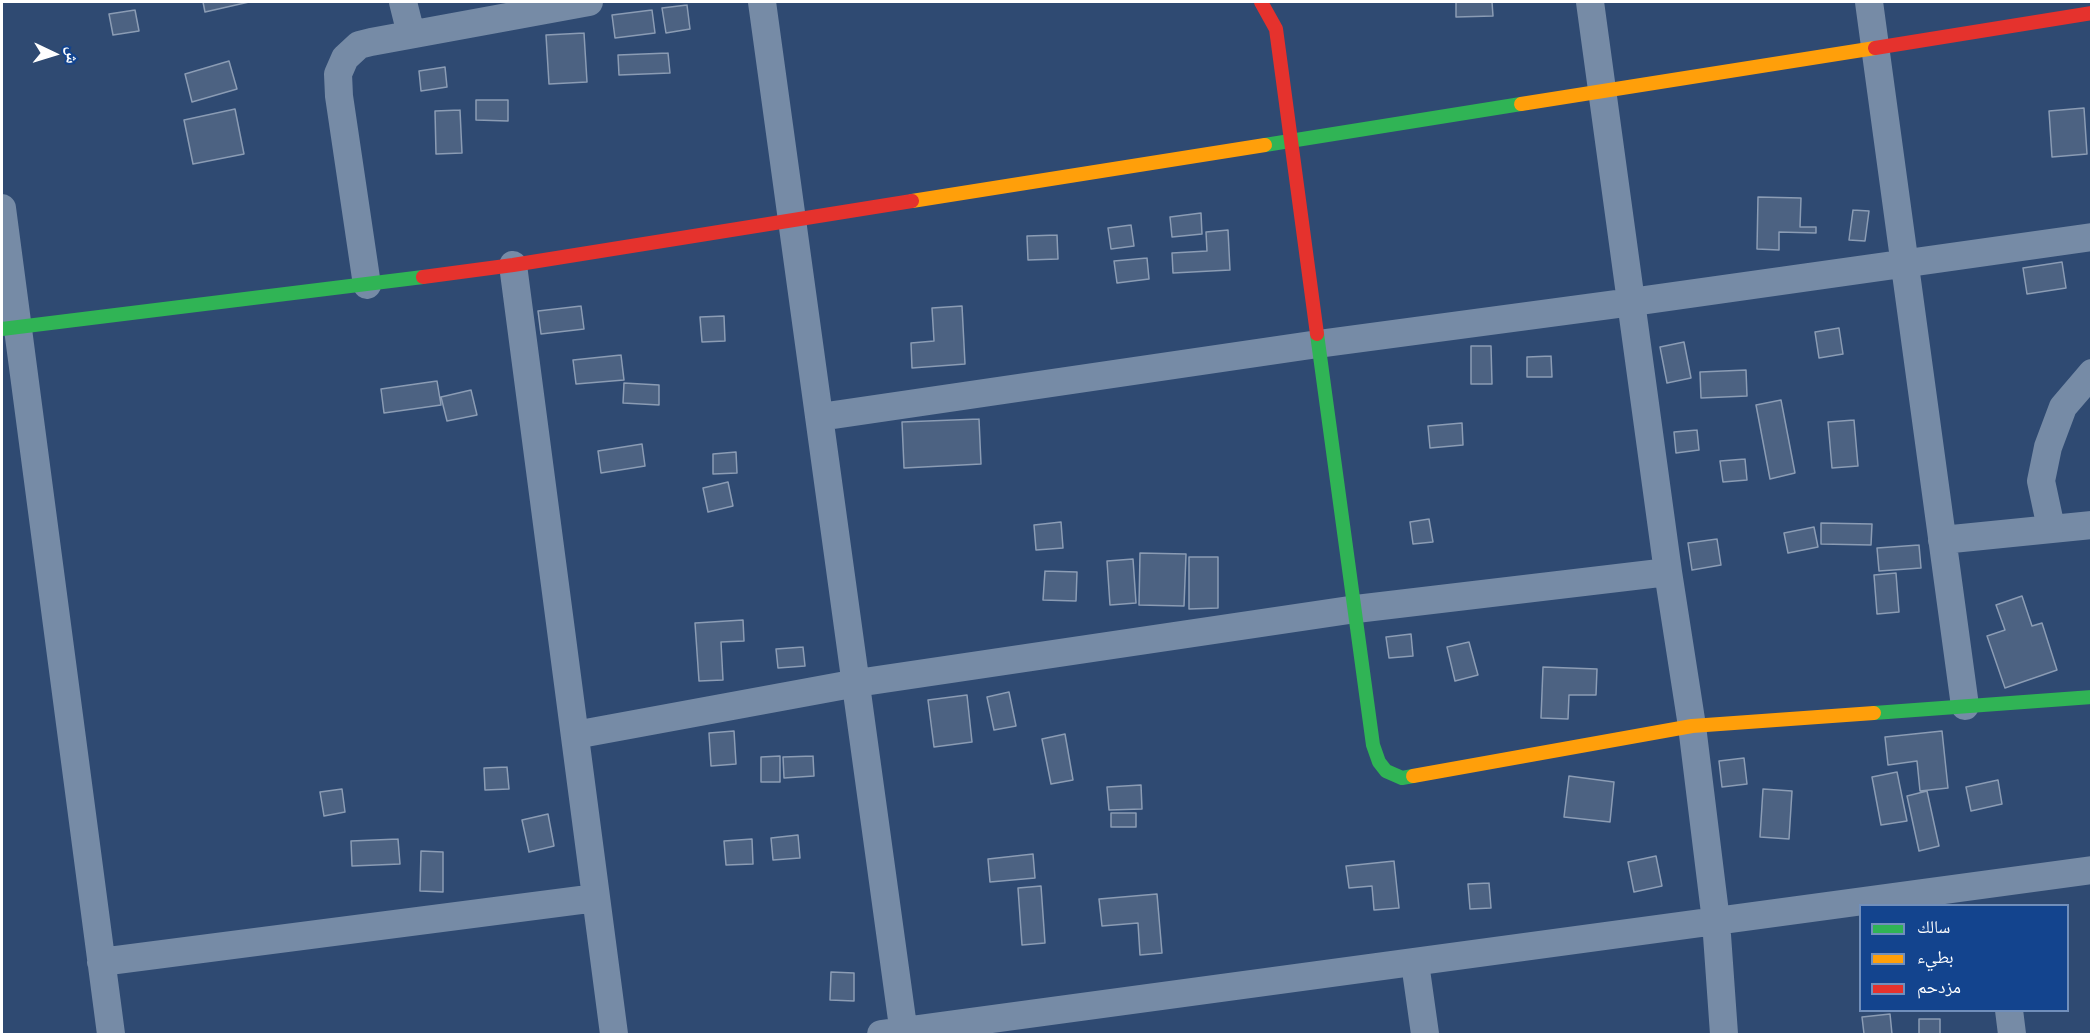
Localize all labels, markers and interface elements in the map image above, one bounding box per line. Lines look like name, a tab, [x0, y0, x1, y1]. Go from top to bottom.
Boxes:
north arrow	[24, 24, 84, 84]
text: ش	[62, 46, 83, 64]
legend	[1859, 904, 2069, 1012]
text: سالك	[1917, 916, 1950, 937]
text: بطيء	[1917, 946, 1954, 967]
text: مزدحم	[1917, 976, 1961, 997]

